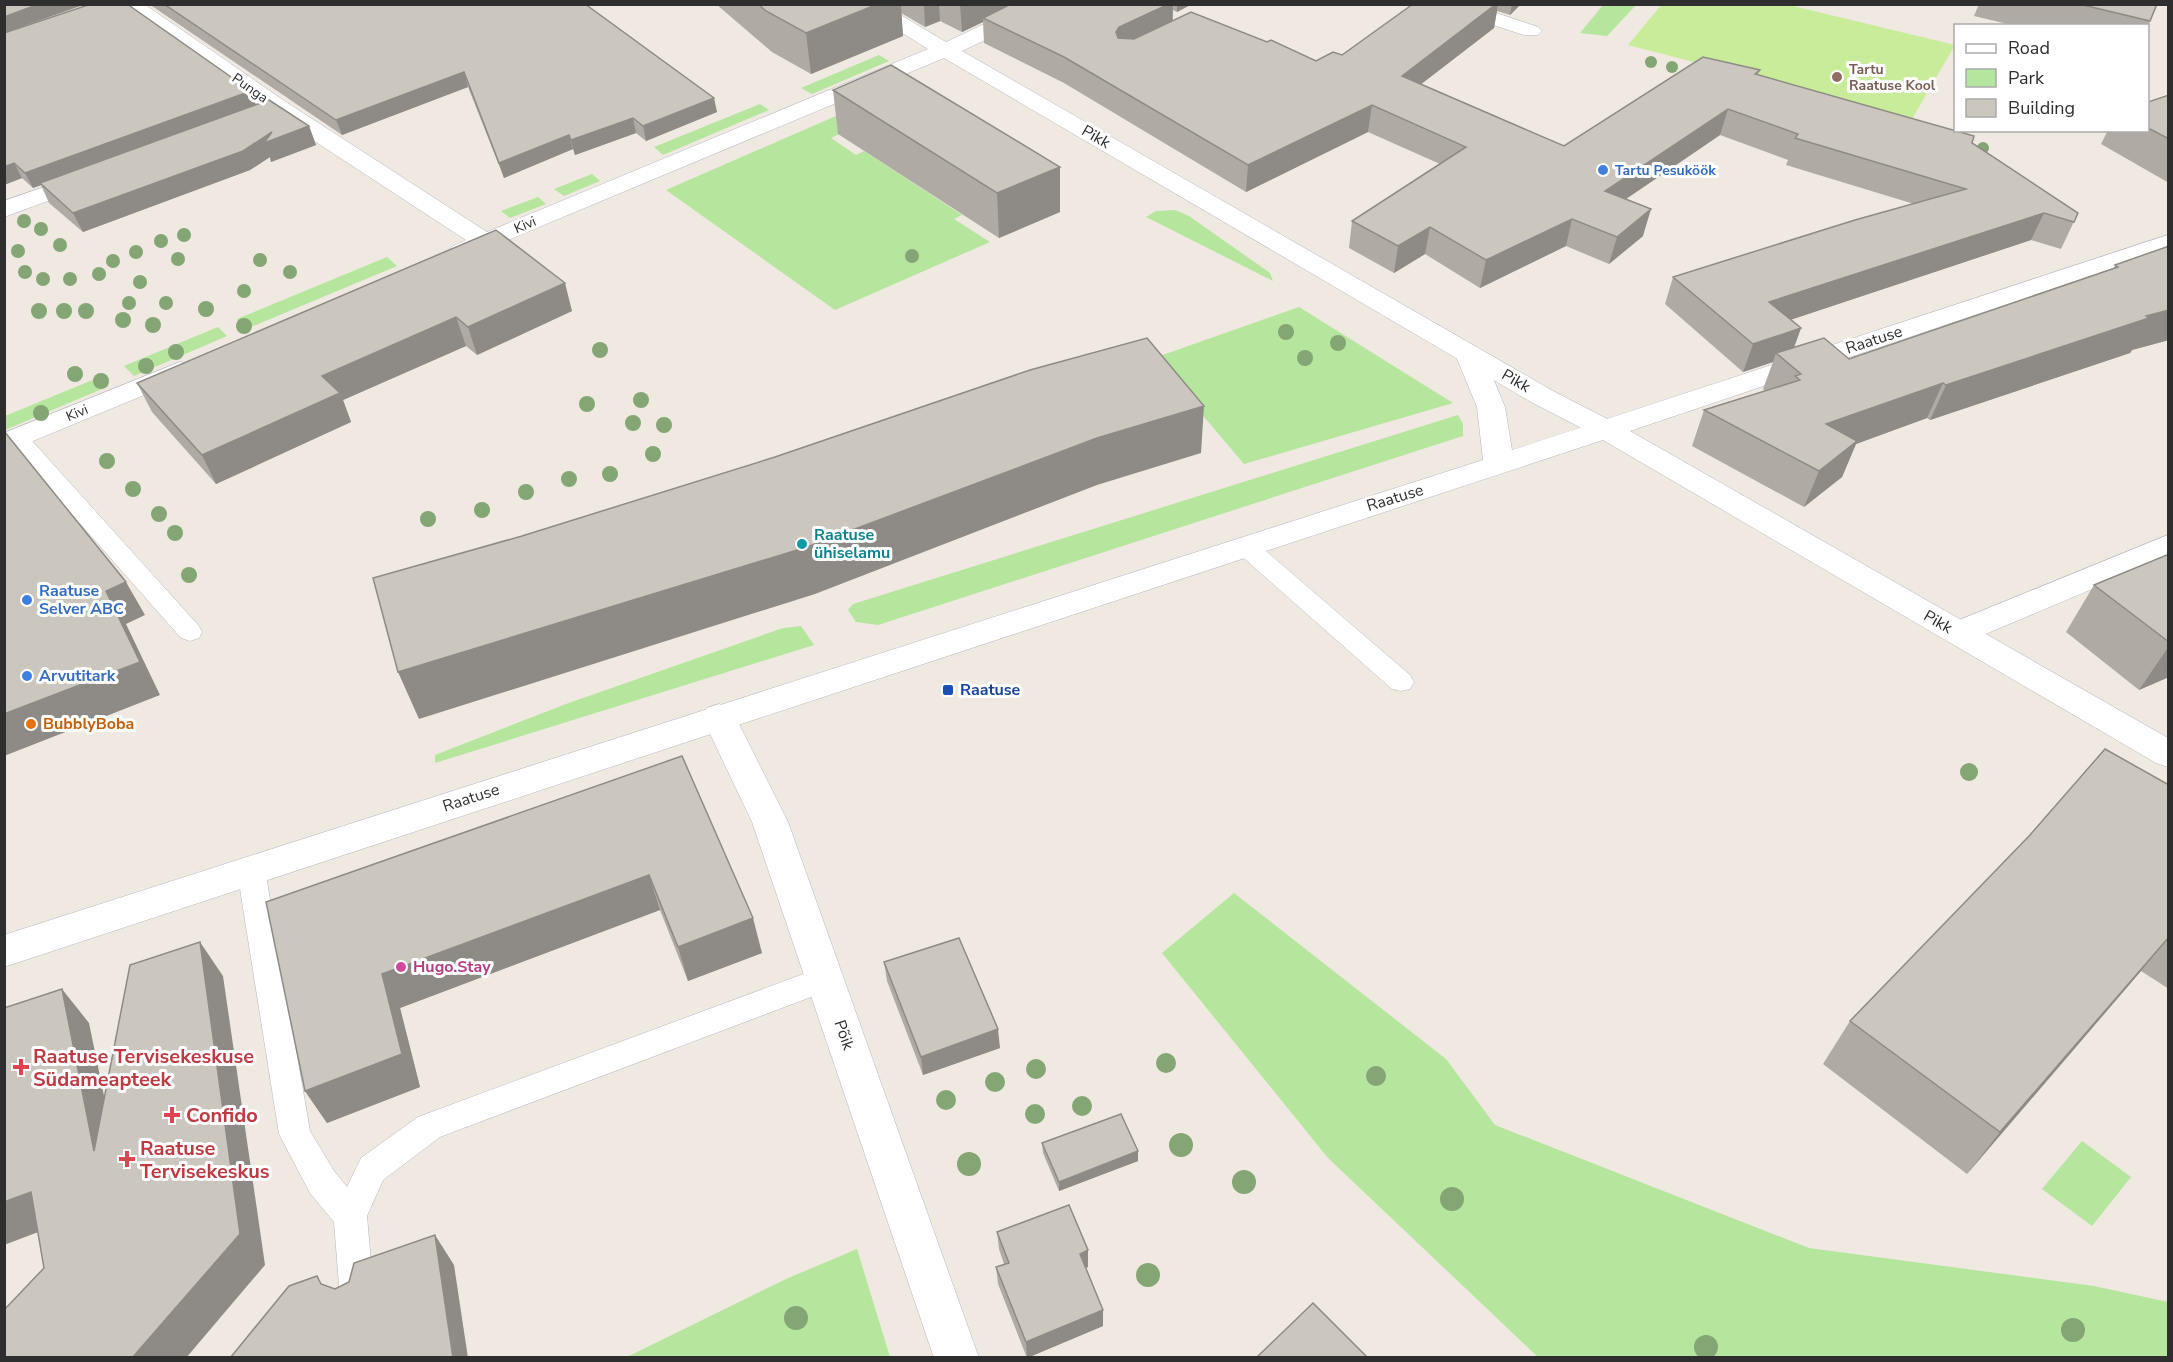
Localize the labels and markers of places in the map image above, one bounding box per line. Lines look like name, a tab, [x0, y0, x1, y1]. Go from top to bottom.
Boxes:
place label: Tartu Raatuse Kool	[1849, 60, 1936, 95]
marker: Tartu Raatuse Kool	[1830, 70, 1844, 84]
place label: Tartu Pesuköök	[1615, 161, 1716, 180]
marker: Tartu Pesuköök	[1596, 163, 1610, 177]
place label: Raatuse ühiselamu	[814, 524, 890, 564]
marker: Raatuse ühiselamu	[795, 537, 809, 551]
place label: Raatuse Selver ABC	[39, 580, 124, 620]
marker: Raatuse Selver ABC	[20, 593, 34, 607]
place label: Arvutitark	[39, 665, 116, 687]
marker: Arvutitark	[20, 669, 34, 683]
place label: Raatuse	[960, 679, 1021, 701]
marker: Raatuse	[941, 683, 955, 697]
place label: BubblyBoba	[43, 713, 134, 735]
marker: BubblyBoba	[24, 717, 38, 731]
place label: Hugo.Stay	[413, 956, 491, 978]
marker: Hugo.Stay	[394, 960, 408, 974]
place label: Raatuse Tervisekeskuse Südameapteek	[33, 1043, 254, 1093]
marker: Raatuse Tervisekeskuse Südameapteek	[14, 1060, 28, 1074]
place label: Confido	[186, 1102, 258, 1129]
marker: Confido	[163, 1106, 181, 1124]
place label: Raatuse Tervisekeskus	[140, 1135, 270, 1185]
marker: Raatuse Tervisekeskus	[118, 1150, 136, 1168]

